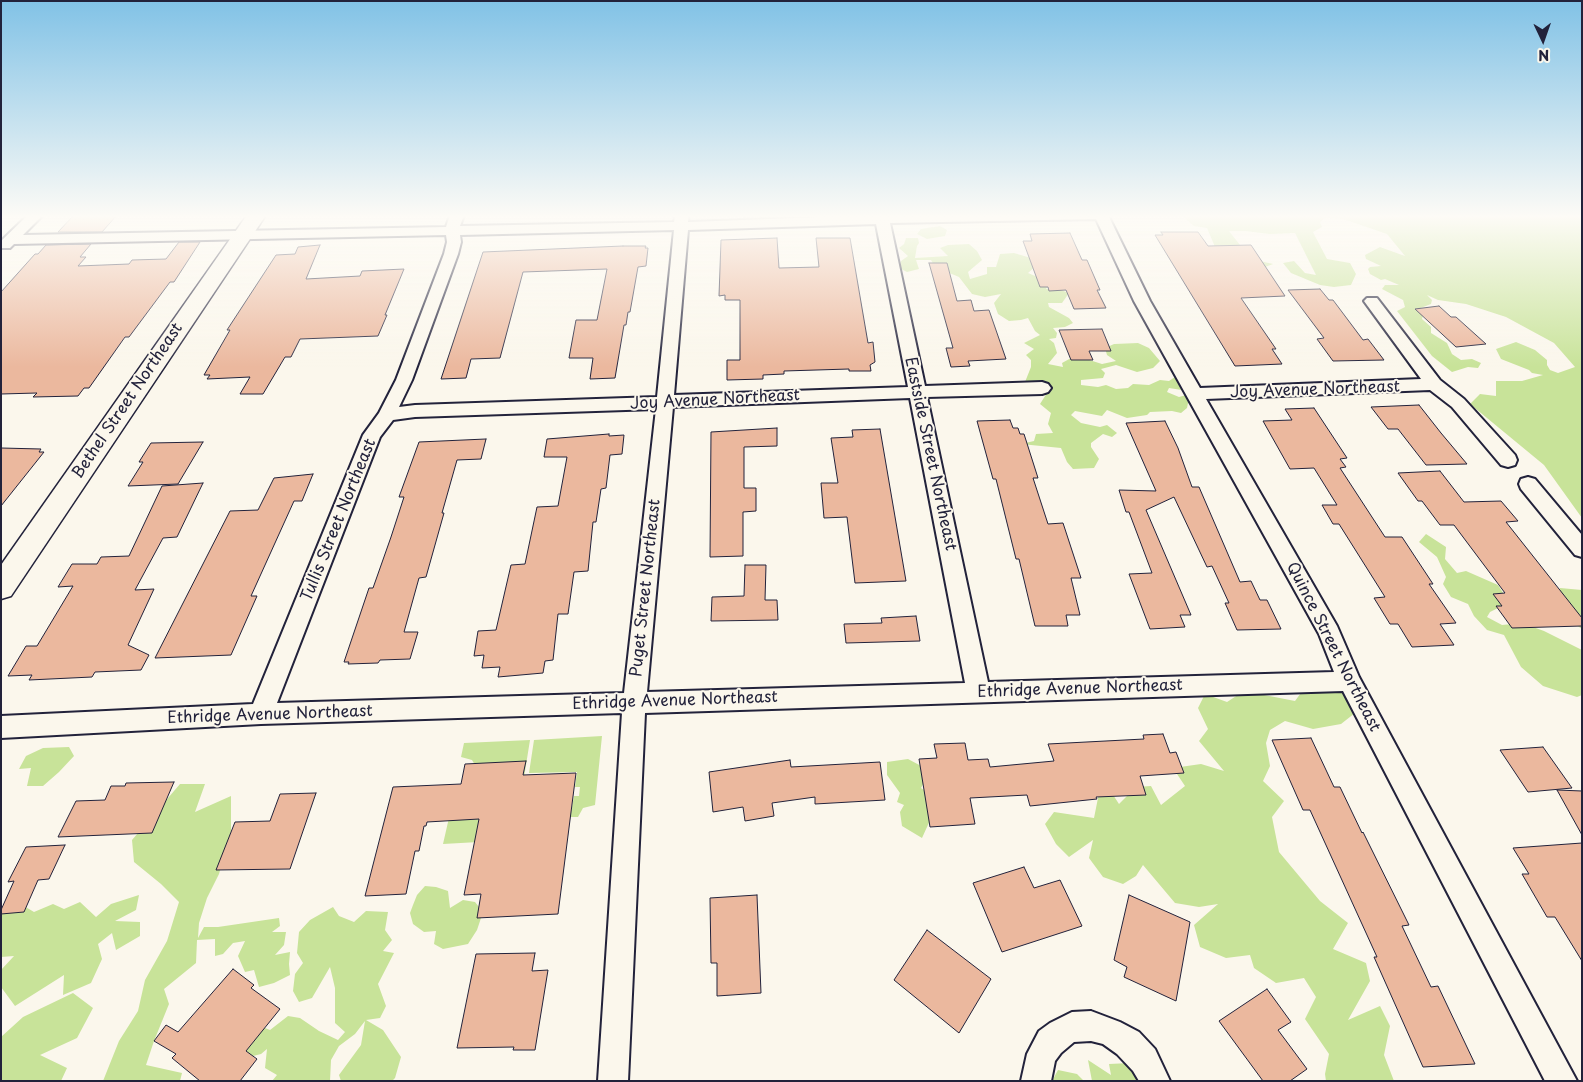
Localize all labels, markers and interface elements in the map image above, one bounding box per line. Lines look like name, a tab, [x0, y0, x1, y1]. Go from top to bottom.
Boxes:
north arrow	[1518, 15, 1568, 65]
text: N	[1538, 45, 1550, 66]
street label: Bethel Street Northeast	[69, 320, 187, 482]
street label: Eastside Street Northeast	[900, 355, 960, 553]
street label: Joy Avenue Northeast	[1230, 377, 1400, 403]
street label: Joy Avenue Northeast	[630, 386, 800, 414]
street label: Tullis Street Northeast	[298, 436, 380, 604]
street label: Puget Street Northeast	[627, 498, 665, 678]
street label: Quince Street Northeast	[1282, 559, 1384, 735]
street label: Ethridge Avenue Northeast	[977, 676, 1183, 702]
street label: Ethridge Avenue Northeast	[572, 688, 778, 714]
street label: Ethridge Avenue Northeast	[167, 702, 373, 728]

